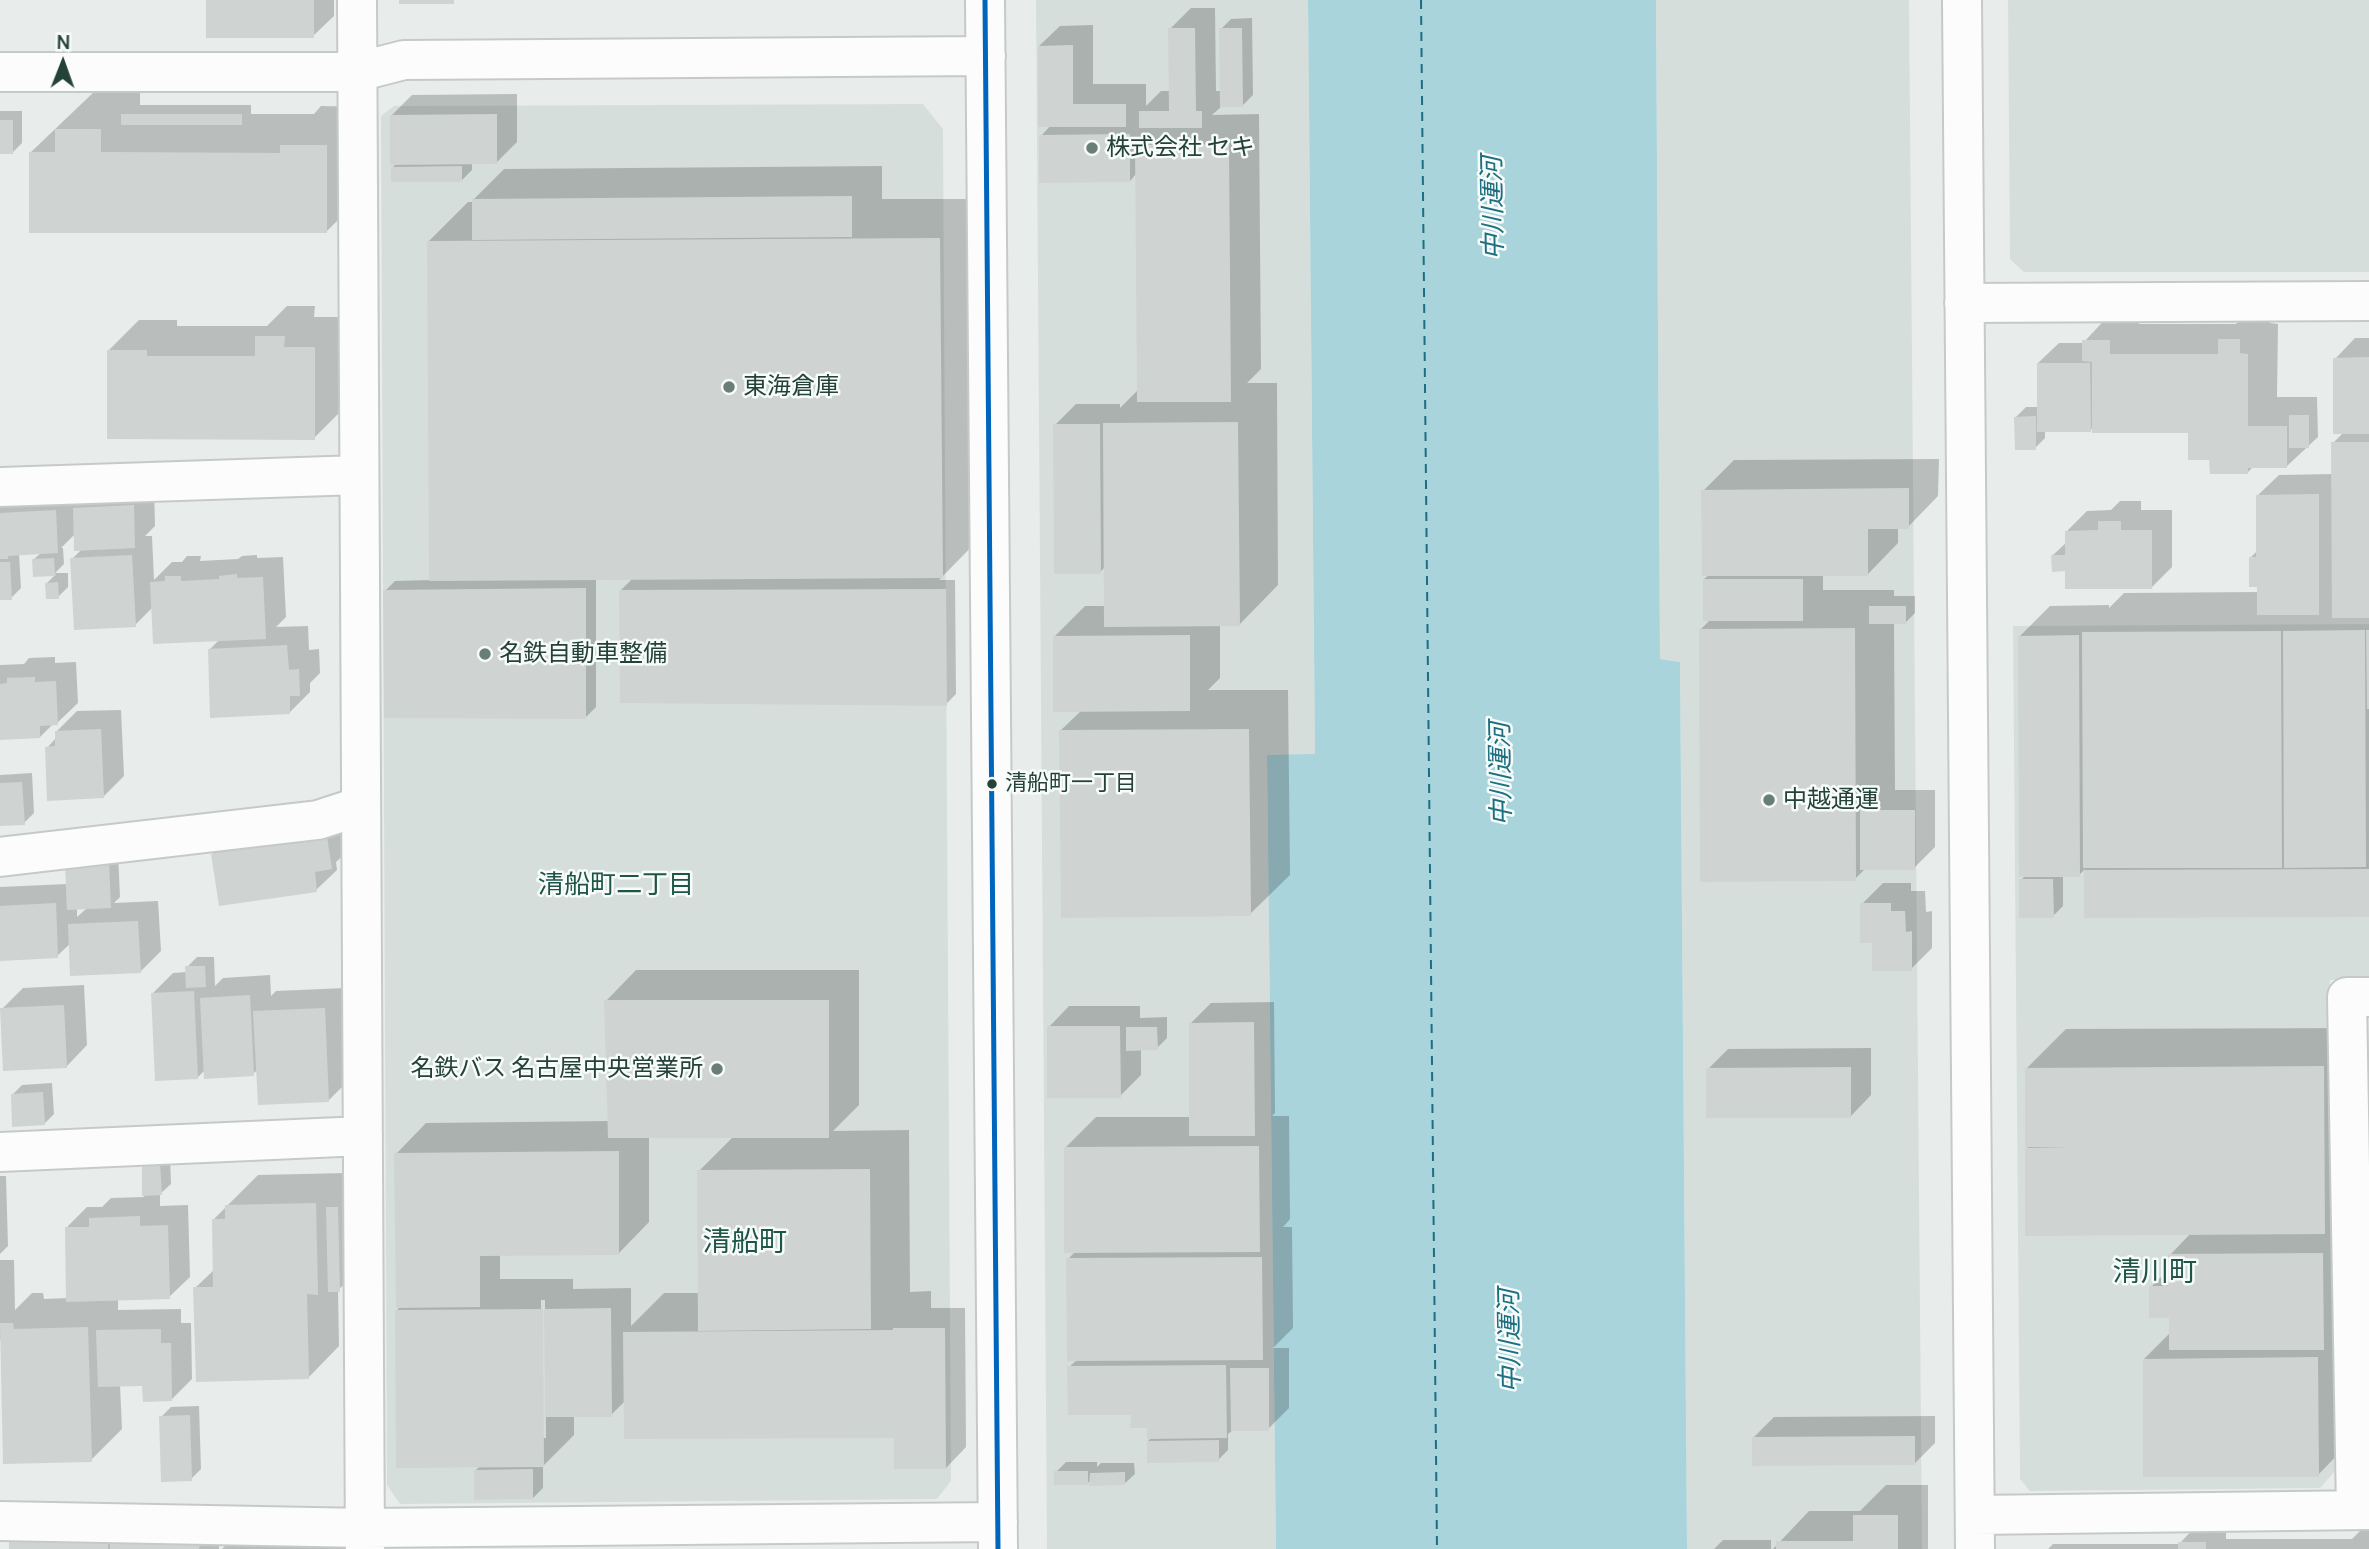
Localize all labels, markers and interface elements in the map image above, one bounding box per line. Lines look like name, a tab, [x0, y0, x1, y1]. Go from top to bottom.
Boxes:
north arrow	[28, 28, 98, 98]
text: N	[56, 29, 70, 55]
place label: 株式会社 セキ	[1106, 134, 1255, 162]
marker: 株式会社 セキ	[1084, 140, 1100, 156]
water label: 中川運河	[1477, 156, 1511, 260]
place label: 東海倉庫	[743, 373, 839, 401]
marker: 東海倉庫	[721, 379, 737, 395]
place label: 名鉄自動車整備	[499, 640, 667, 668]
marker: 名鉄自動車整備	[477, 646, 493, 662]
water label: 中川運河	[1485, 722, 1519, 826]
place label: 清船町一丁目	[1005, 771, 1137, 797]
marker: 清船町一丁目	[985, 777, 999, 791]
place label: 中越通運	[1783, 786, 1879, 814]
marker: 中越通運	[1761, 792, 1777, 808]
district label: 清船町二丁目	[538, 870, 694, 902]
place label: 名鉄バス 名古屋中央営業所	[410, 1055, 703, 1083]
marker: 名鉄バス 名古屋中央営業所	[709, 1061, 725, 1077]
district label: 清船町	[703, 1226, 787, 1260]
district label: 清川町	[2113, 1256, 2197, 1290]
water label: 中川運河	[1494, 1289, 1528, 1393]

